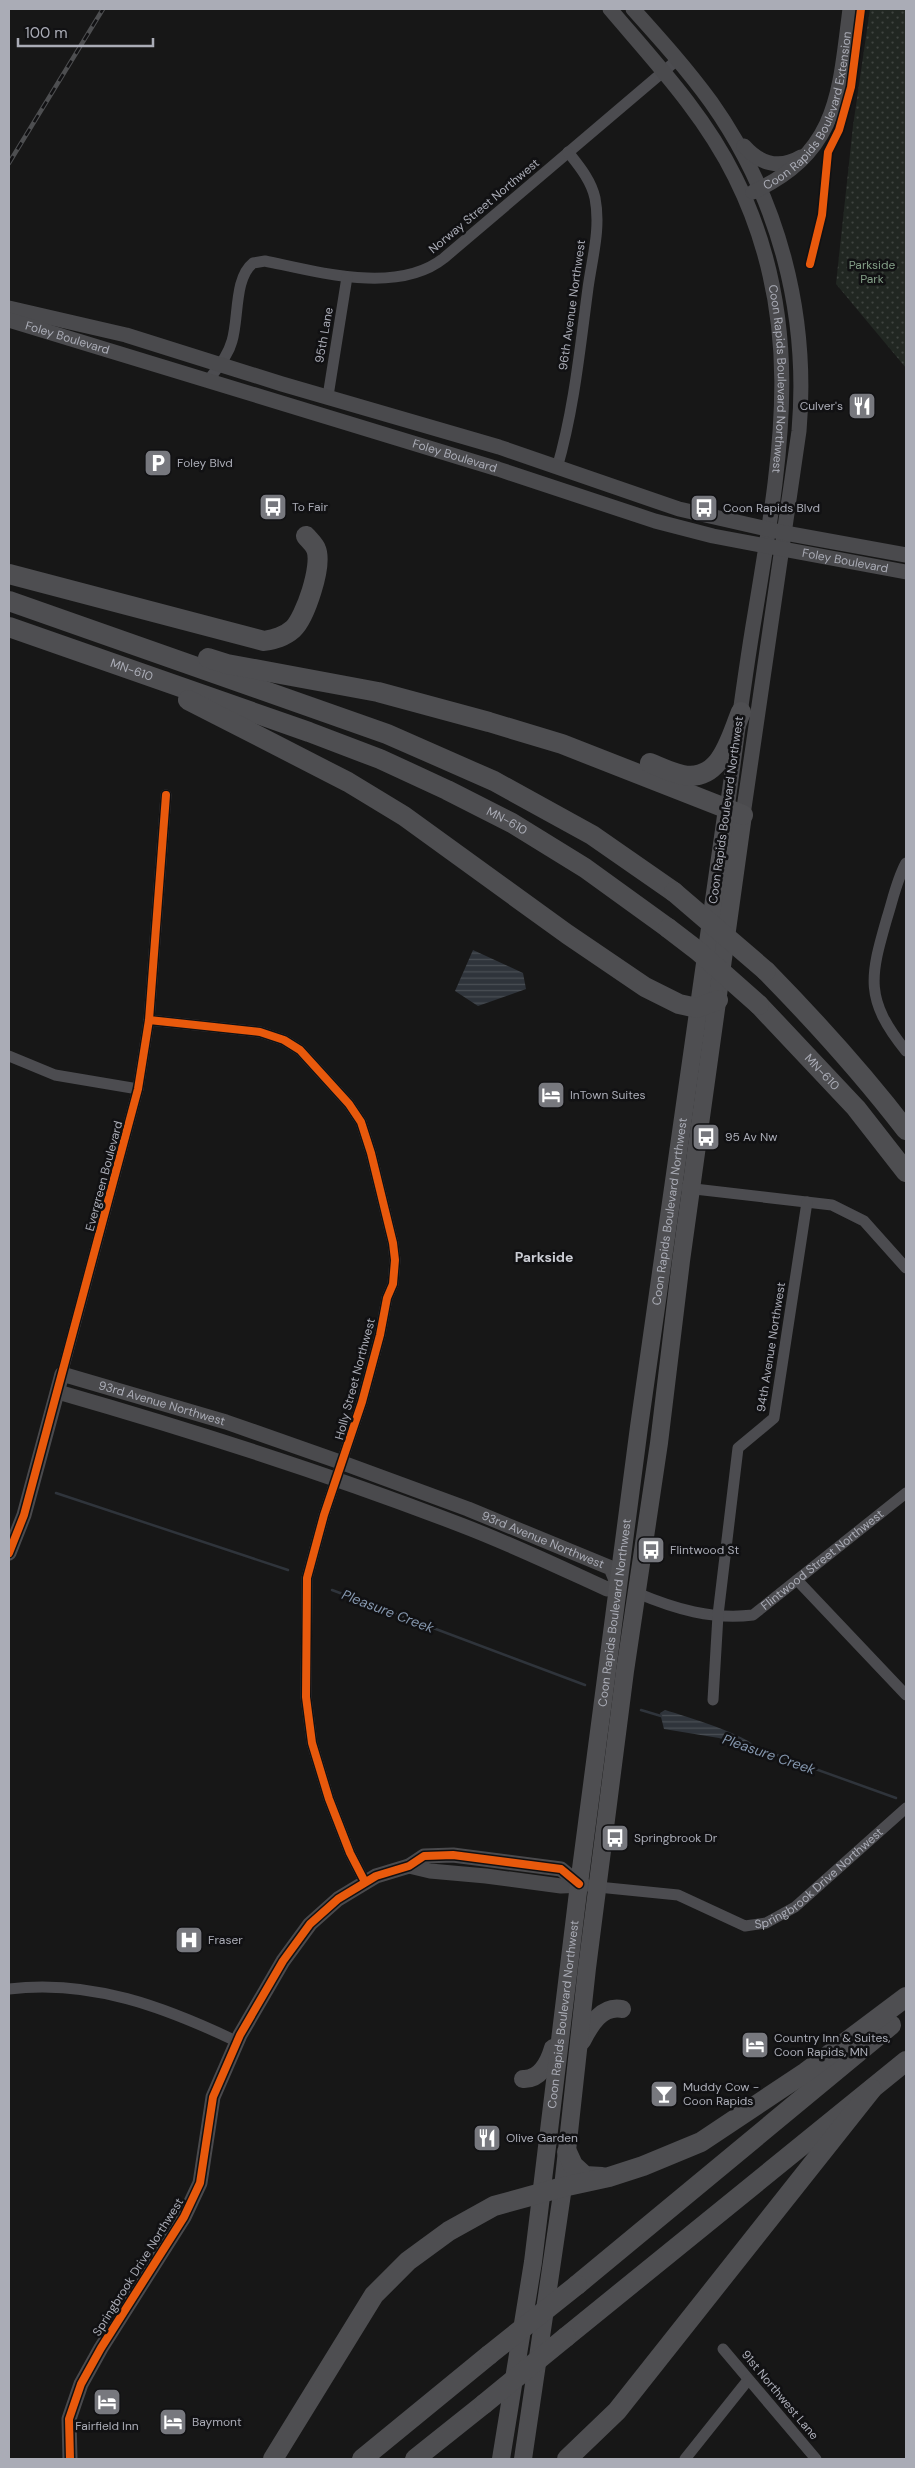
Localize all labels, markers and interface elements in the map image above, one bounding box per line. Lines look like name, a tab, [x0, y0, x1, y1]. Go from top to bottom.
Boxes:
scale bar	[18, 15, 152, 47]
text: 100 m	[25, 23, 68, 43]
street label: Coon Rapids Boulevard Extension	[760, 30, 855, 194]
street label: Norway Street Northwest	[425, 155, 543, 257]
street label: 96th Avenue Northwest	[555, 238, 589, 371]
park label: Parkside Park	[849, 257, 895, 287]
street label: Coon Rapids Boulevard Northwest	[765, 283, 790, 474]
street label: 95th Lane	[311, 306, 337, 364]
street label: Foley Boulevard	[23, 317, 111, 358]
restaurant icon: Culver's	[847, 391, 877, 421]
place label: Culver's	[800, 398, 843, 414]
street label: Foley Boulevard	[411, 435, 499, 476]
parking icon: Foley Blvd	[143, 448, 173, 478]
place label: Foley Blvd	[177, 455, 233, 471]
bus stop icon: To Fair	[258, 492, 288, 522]
bus stop icon: Coon Rapids Blvd	[689, 493, 719, 523]
place label: To Fair	[292, 499, 328, 515]
place label: Coon Rapids Blvd	[723, 500, 820, 516]
street label: Foley Boulevard	[801, 545, 890, 577]
street label: MN-610	[108, 655, 155, 685]
street label: Coon Rapids Boulevard Northwest	[705, 715, 747, 905]
street label: MN-610	[484, 803, 530, 839]
street label: MN-610	[801, 1050, 843, 1094]
hotel icon: InTown Suites	[536, 1080, 566, 1110]
place label: InTown Suites	[570, 1087, 646, 1103]
street label: Coon Rapids Boulevard Northwest	[648, 1116, 691, 1306]
street label: Evergreen Boulevard	[82, 1119, 126, 1233]
bus stop icon: 95 Av Nw	[691, 1122, 721, 1152]
place label: 95 Av Nw	[725, 1129, 777, 1145]
district label: Parkside	[515, 1248, 573, 1266]
street label: 94th Avenue Northwest	[753, 1281, 789, 1413]
street label: Holly Street Northwest	[331, 1316, 379, 1442]
street label: 93rd Avenue Northwest	[97, 1377, 227, 1429]
street label: Flintwood Street Northwest	[758, 1506, 887, 1614]
street label: 93rd Avenue Northwest	[479, 1508, 607, 1572]
street label: Coon Rapids Boulevard Northwest	[594, 1517, 635, 1708]
bus stop icon: Flintwood St	[636, 1535, 666, 1565]
place label: Flintwood St	[670, 1542, 739, 1558]
water label: Pleasure Creek	[339, 1585, 437, 1637]
water label: Pleasure Creek	[720, 1730, 819, 1779]
bus stop icon: Springbrook Dr	[600, 1823, 630, 1853]
street label: Springbrook Drive Northwest	[754, 1824, 887, 1933]
place label: Springbrook Dr	[634, 1830, 718, 1846]
street label: Coon Rapids Boulevard Northwest	[544, 1919, 583, 2109]
hospital icon: Fraser	[174, 1925, 204, 1955]
place label: Fraser	[208, 1932, 243, 1948]
hotel icon: Country Inn & Suites, Coon Rapids, MN	[740, 2030, 770, 2060]
place label: Country Inn & Suites, Coon Rapids, MN	[774, 2030, 891, 2060]
bar icon: Muddy Cow - Coon Rapids	[649, 2079, 679, 2109]
place label: Muddy Cow - Coon Rapids	[683, 2079, 759, 2109]
restaurant icon: Olive Garden	[472, 2123, 502, 2153]
place label: Olive Garden	[506, 2130, 578, 2146]
street label: Springbrook Drive Northwest	[89, 2195, 187, 2339]
street label: 91st Northwest Lane	[738, 2347, 822, 2443]
hotel icon: Fairfield Inn	[92, 2387, 122, 2417]
hotel icon: Baymont	[158, 2407, 188, 2437]
place label: Baymont	[192, 2414, 242, 2430]
place label: Fairfield Inn	[75, 2418, 139, 2434]

